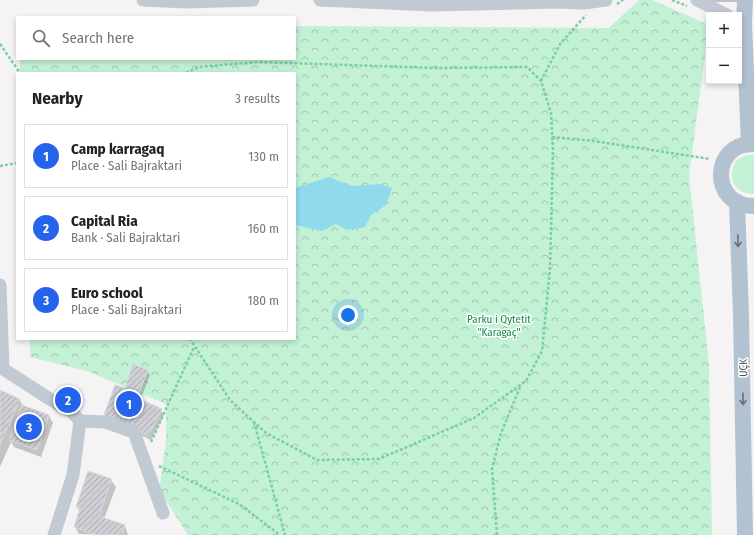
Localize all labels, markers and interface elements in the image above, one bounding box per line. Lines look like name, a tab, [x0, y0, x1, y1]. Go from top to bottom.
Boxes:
map controls	[706, 12, 742, 84]
button: +	[706, 12, 742, 48]
search box	[16, 16, 296, 60]
icon: search	[30, 27, 52, 49]
text: Search here	[62, 29, 134, 47]
button: −	[706, 48, 742, 84]
text: Nearby	[32, 88, 83, 109]
text: 3 results	[235, 91, 280, 106]
text: Camp karragaq	[71, 140, 164, 158]
text: 1	[43, 149, 49, 164]
text: 130 m	[248, 149, 279, 164]
text: Place · Sali Bajraktari	[71, 158, 182, 173]
text: Capital Ria	[71, 212, 138, 230]
text: 2	[43, 221, 49, 236]
text: 160 m	[248, 221, 279, 236]
text: Bank · Sali Bajraktari	[71, 230, 180, 245]
one-way arrow	[735, 234, 742, 247]
text: Euro school	[71, 284, 143, 302]
text: 3	[43, 293, 49, 308]
text: 180 m	[248, 293, 279, 308]
text: Place · Sali Bajraktari	[71, 302, 182, 317]
your location	[338, 305, 358, 325]
park label: Parku i Qytetit "Karagaç"	[467, 313, 531, 339]
street label: UÇK	[737, 359, 750, 377]
pin: 2	[55, 385, 81, 415]
pin: 1	[116, 389, 142, 419]
one-way arrow	[740, 392, 747, 405]
pin: 3	[16, 412, 42, 442]

